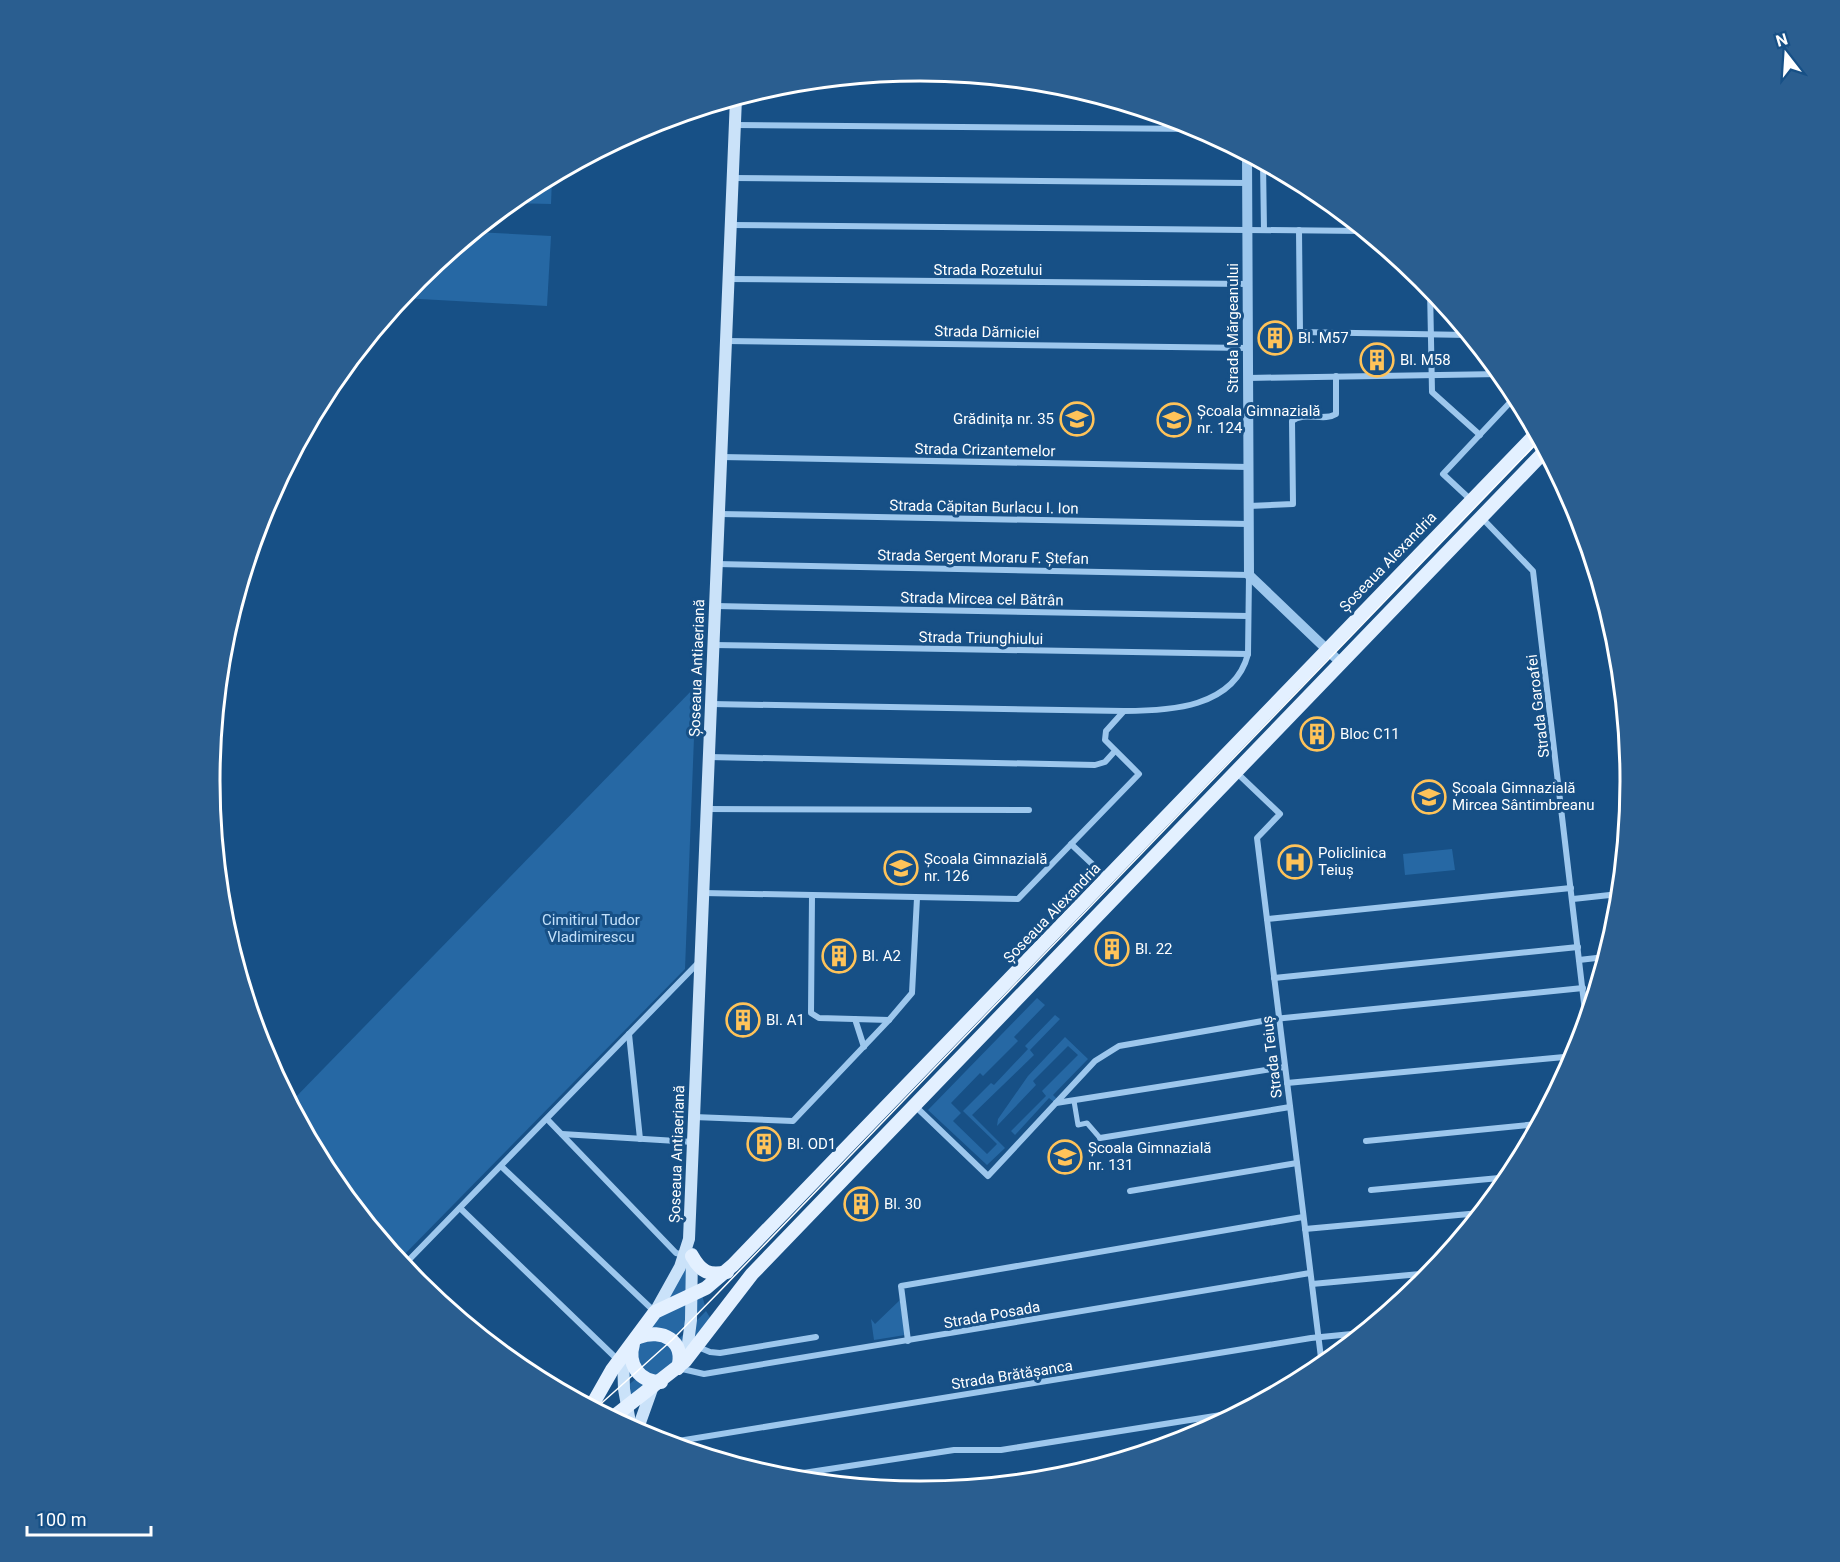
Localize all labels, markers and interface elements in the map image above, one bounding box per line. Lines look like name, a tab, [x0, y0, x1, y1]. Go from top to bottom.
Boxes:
north arrow	[1756, 24, 1816, 84]
text: N	[1774, 29, 1790, 51]
street label: Strada Rozetului	[934, 261, 1042, 279]
street label: Strada Mărgeanului	[1224, 263, 1242, 393]
building icon: Bl. M57	[1257, 320, 1293, 356]
street label: Strada Dărniciei	[934, 322, 1040, 342]
place label: Bl. M57	[1298, 329, 1349, 347]
building icon: Bl. M58	[1359, 342, 1395, 378]
place label: Bl. M58	[1400, 351, 1451, 369]
school or university icon: Grădinița nr. 35	[1059, 401, 1095, 437]
school or university icon: Școala Gimnazială nr. 124	[1156, 402, 1192, 438]
place label: Școala Gimnazială nr. 124	[1197, 402, 1321, 437]
place label: Grădinița nr. 35	[953, 410, 1054, 428]
street label: Strada Crizantemelor	[914, 440, 1056, 460]
street label: Strada Căpitan Burlacu I. Ion	[889, 496, 1079, 518]
street label: Șoseaua Alexandria	[1336, 508, 1440, 616]
street label: Strada Sergent Moraru F. Ștefan	[877, 546, 1089, 568]
street label: Strada Mircea cel Bătrân	[900, 589, 1064, 609]
street label: Șoseaua Antiaeriană	[686, 599, 708, 737]
street label: Strada Triunghiului	[919, 628, 1043, 648]
street label: Strada Garoafei	[1523, 653, 1553, 759]
building icon: Bloc C11	[1299, 716, 1335, 752]
place label: Bloc C11	[1340, 725, 1400, 743]
school or university icon: Școala Gimnazială Mircea Sântimbreanu	[1411, 779, 1447, 815]
place label: Școala Gimnazială Mircea Sântimbreanu	[1452, 779, 1594, 814]
hospital icon: Policlinica Teiuș	[1277, 844, 1313, 880]
place label: Policlinica Teiuș	[1318, 844, 1386, 879]
school or university icon: Școala Gimnazială nr. 126	[883, 850, 919, 886]
place label: Școala Gimnazială nr. 126	[924, 850, 1048, 885]
street label: Șoseaua Alexandria	[1000, 859, 1104, 967]
park label: Cimitirul Tudor Vladimirescu	[542, 911, 640, 946]
building icon: Bl. 22	[1094, 931, 1130, 967]
building icon: Bl. A2	[821, 938, 857, 974]
place label: Bl. 22	[1135, 940, 1173, 958]
place label: Bl. A2	[862, 947, 901, 965]
building icon: Bl. A1	[725, 1002, 761, 1038]
place label: Bl. A1	[766, 1011, 805, 1029]
street label: Strada Teiuș	[1258, 1015, 1286, 1099]
street label: Șoseaua Antiaeriană	[666, 1085, 688, 1223]
building icon: Bl. OD1	[746, 1126, 782, 1162]
place label: Bl. OD1	[787, 1135, 836, 1153]
school or university icon: Școala Gimnazială nr. 131	[1047, 1139, 1083, 1175]
place label: Școala Gimnazială nr. 131	[1088, 1139, 1212, 1174]
building icon: Bl. 30	[843, 1186, 879, 1222]
place label: Bl. 30	[884, 1195, 922, 1213]
street label: Strada Posada	[942, 1298, 1042, 1332]
street label: Strada Brătășanca	[950, 1357, 1074, 1393]
scale bar	[27, 1499, 152, 1537]
text: 100 m	[36, 1509, 87, 1530]

